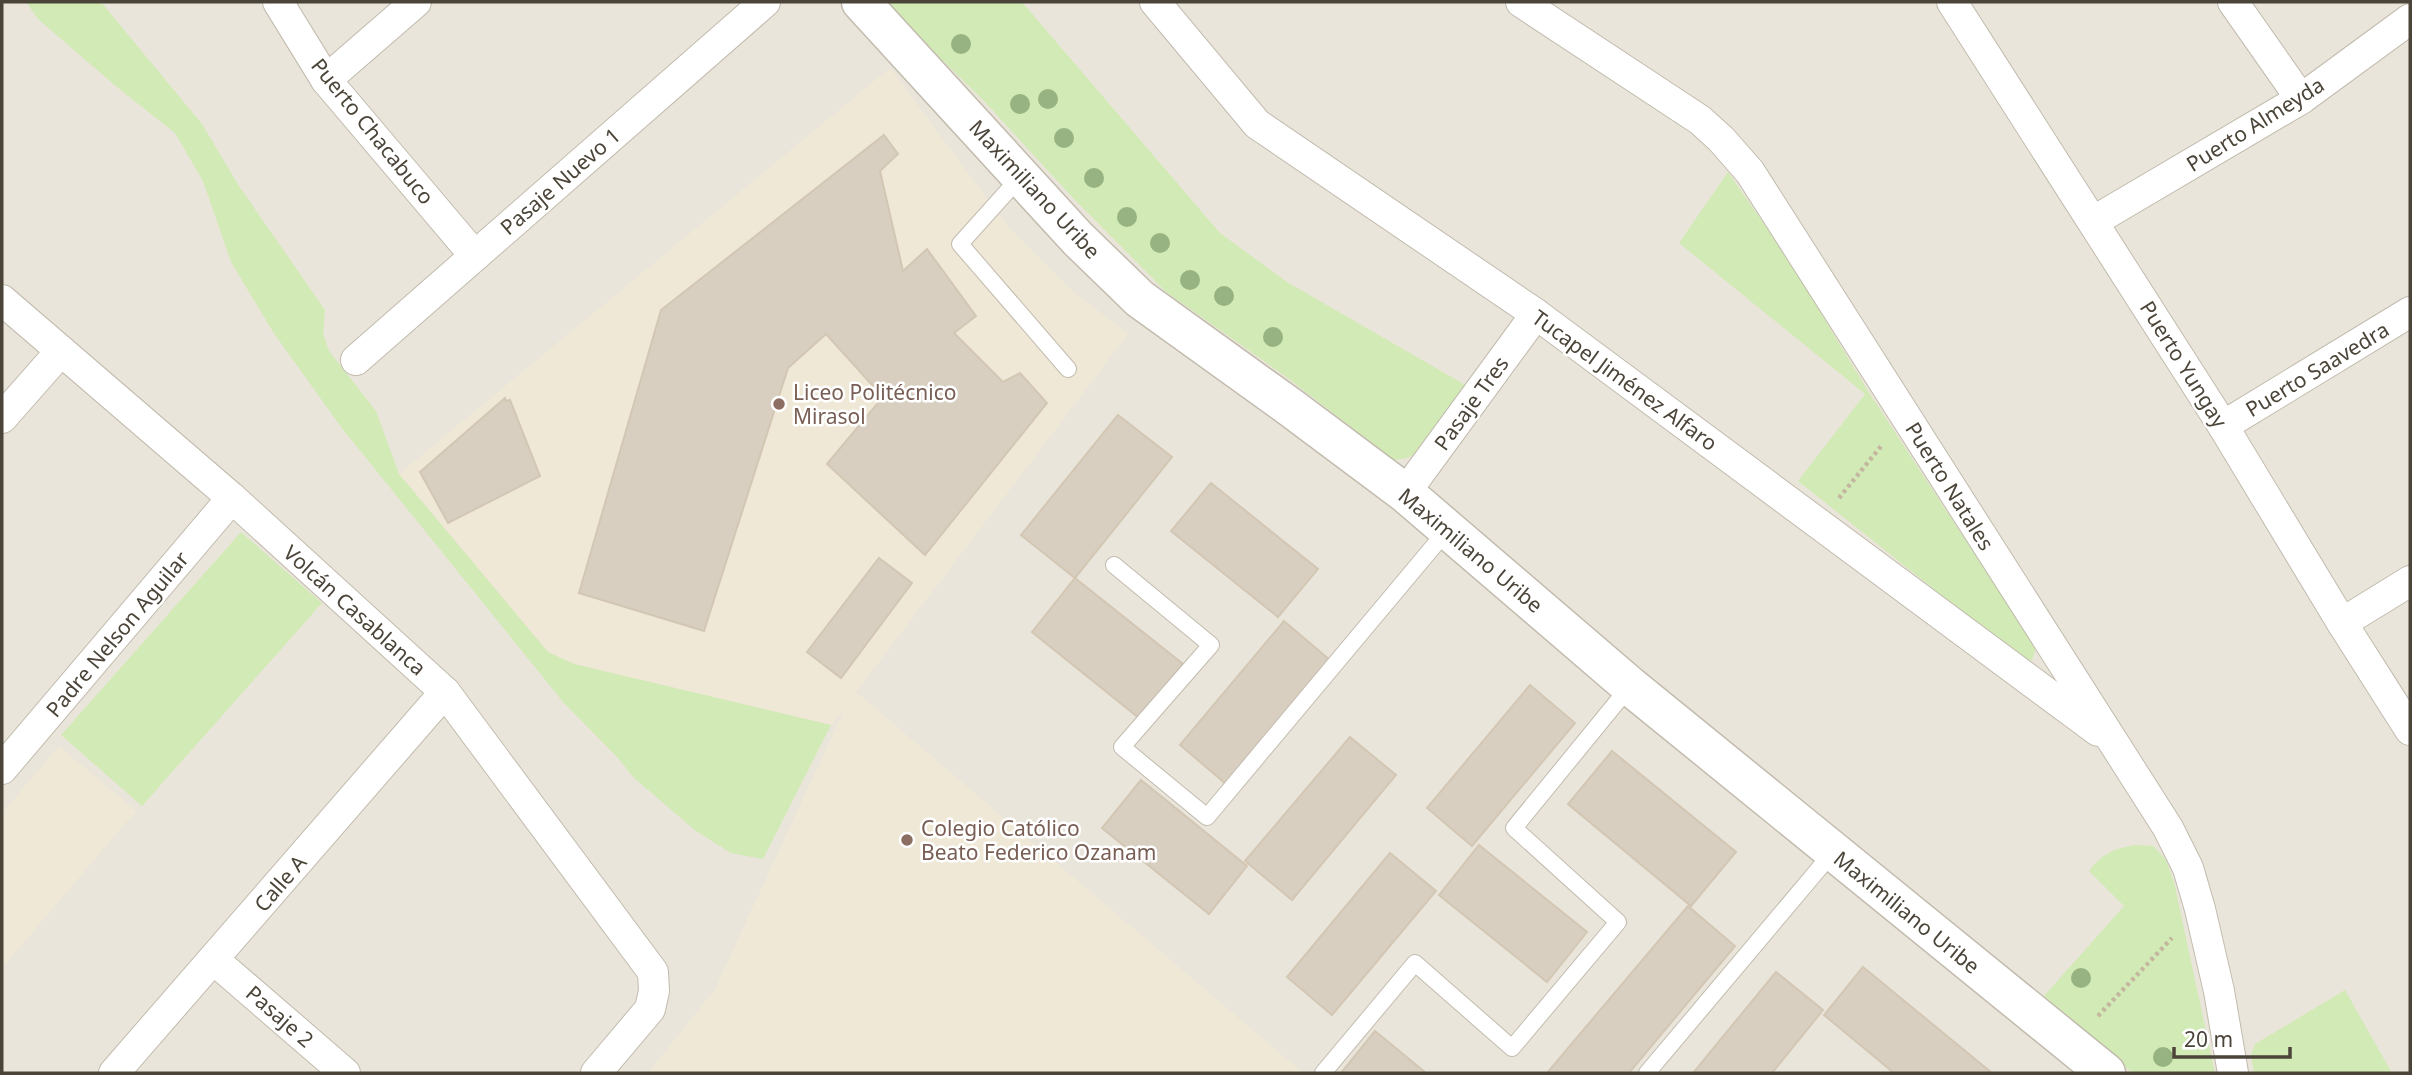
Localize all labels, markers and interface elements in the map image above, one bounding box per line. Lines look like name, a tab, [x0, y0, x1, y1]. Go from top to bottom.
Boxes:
street label: Puerto Chacabuco	[305, 52, 441, 210]
street label: Puerto Almeyda	[2181, 70, 2329, 178]
street label: Maximiliano Uribe	[963, 113, 1107, 265]
street label: Pasaje Nuevo 1	[494, 121, 626, 241]
street label: Puerto Yungay	[2134, 295, 2234, 433]
street label: Tucapel Jiménez Alfaro	[1527, 303, 1723, 457]
street label: Puerto Saavedra	[2240, 315, 2394, 423]
street label: Pasaje Tres	[1427, 350, 1515, 456]
place label: Liceo Politécnico Mirasol	[793, 378, 956, 430]
marker: Liceo Politécnico Mirasol	[771, 396, 787, 412]
street label: Puerto Natales	[1899, 417, 2001, 555]
street label: Maximiliano Uribe	[1393, 481, 1549, 619]
street label: Volcán Casablanca	[278, 539, 432, 681]
street label: Padre Nelson Aguilar	[39, 545, 195, 723]
place label: Colegio Católico Beato Federico Ozanam	[921, 814, 1156, 866]
marker: Colegio Católico Beato Federico Ozanam	[899, 832, 915, 848]
street label: Maximiliano Uribe	[1828, 844, 1986, 980]
street label: Calle A	[248, 848, 313, 917]
street label: Pasaje 2	[240, 979, 320, 1053]
scale bar	[2174, 1016, 2290, 1060]
text: 20 m	[2184, 1025, 2233, 1053]

